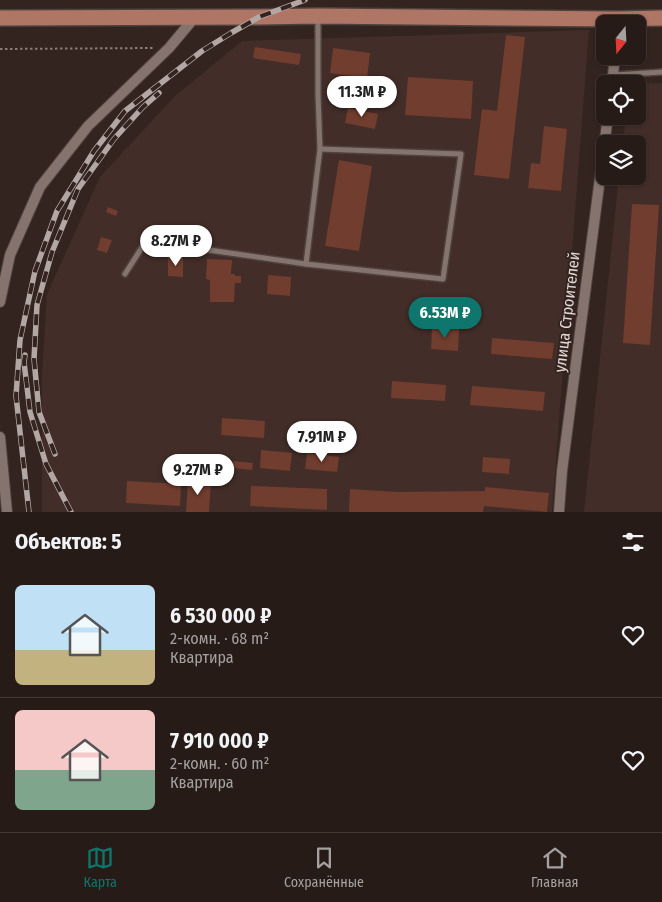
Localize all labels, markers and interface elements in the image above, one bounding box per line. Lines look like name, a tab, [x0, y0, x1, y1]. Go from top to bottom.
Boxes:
north arrow	[596, 15, 646, 65]
map controls	[596, 15, 646, 185]
button: locate	[596, 75, 646, 125]
pin: 11.3M ₽	[316, 76, 408, 118]
text: 11.3M ₽	[338, 82, 386, 101]
button: layers	[596, 135, 646, 185]
pin: 8.27M ₽	[130, 224, 222, 267]
text: 8.27M ₽	[151, 231, 201, 250]
street label: улица Строителей	[550, 250, 584, 374]
pin: 6.53M ₽	[399, 296, 491, 339]
text: 6.53M ₽	[420, 303, 470, 322]
pin: 7.91M ₽	[276, 420, 368, 463]
text: 7.91M ₽	[298, 427, 346, 446]
pin: 9.27M ₽	[152, 454, 244, 496]
text: 9.27M ₽	[173, 460, 223, 479]
icon: filters	[619, 528, 647, 556]
text: Объектов: 5	[15, 529, 122, 555]
text: 6 530 000 ₽	[170, 603, 271, 629]
icon: home	[55, 605, 115, 665]
icon: heart	[619, 621, 647, 649]
text: 2-комн. · 68 m²	[170, 629, 269, 648]
text: Квартира	[170, 648, 234, 667]
text: 7 910 000 ₽	[170, 728, 269, 754]
icon: home	[55, 730, 115, 790]
icon: heart	[619, 746, 647, 774]
text: 2-комн. · 60 m²	[170, 754, 269, 773]
text: Квартира	[170, 773, 234, 792]
tab: Карта	[84, 844, 117, 891]
tab: Сохранённые	[284, 844, 364, 891]
tab: Главная	[531, 844, 578, 891]

